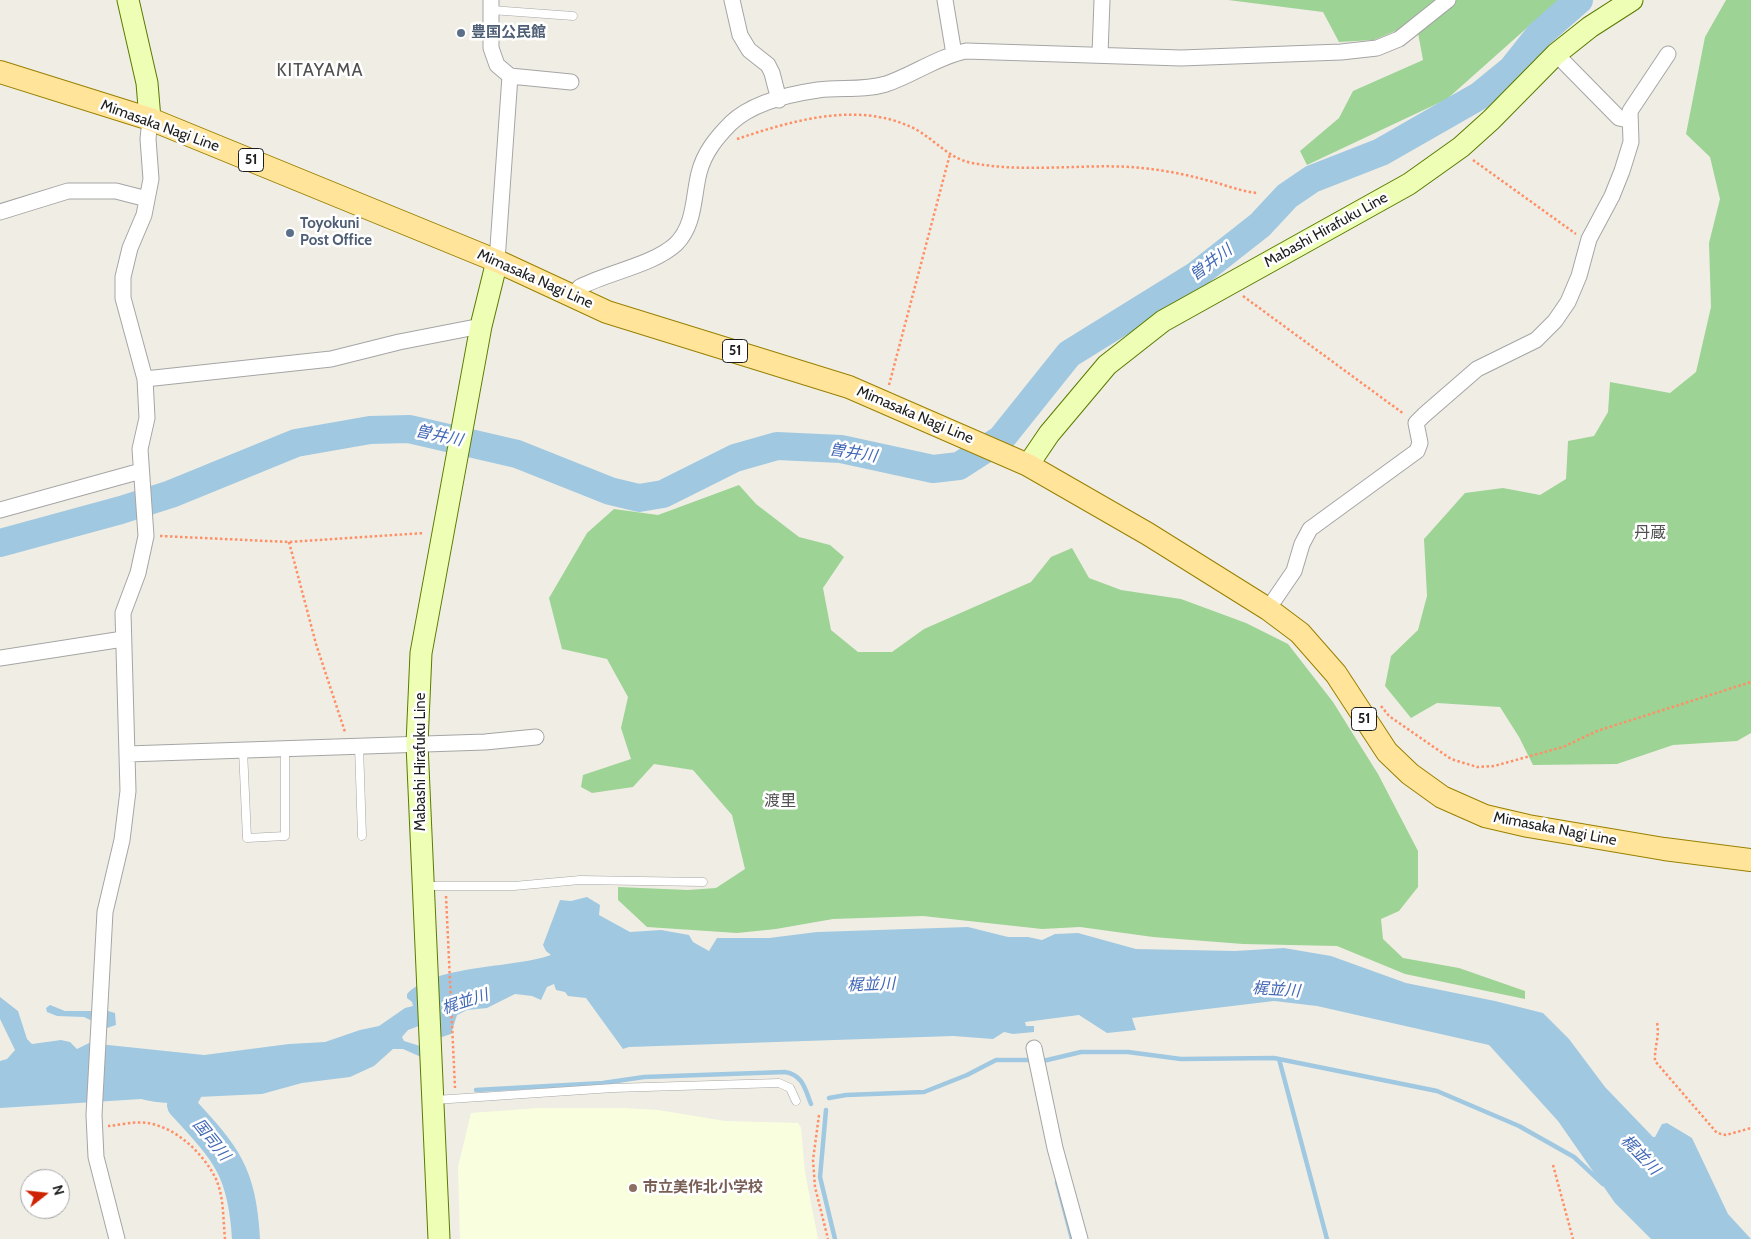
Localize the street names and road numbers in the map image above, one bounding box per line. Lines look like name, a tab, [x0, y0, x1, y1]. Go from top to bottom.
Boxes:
street label: Mimasaka Nagi Line	[98, 96, 222, 156]
road number: 51	[238, 148, 264, 172]
street label: Mabashi Hirafuku Line	[1261, 189, 1391, 271]
street label: Mimasaka Nagi Line	[474, 245, 596, 313]
road number: 51	[722, 340, 748, 362]
street label: Mimasaka Nagi Line	[854, 382, 976, 448]
street label: Mabashi Hirafuku Line	[412, 693, 430, 831]
road number: 51	[1352, 708, 1376, 731]
street label: Mimasaka Nagi Line	[1492, 808, 1618, 850]

